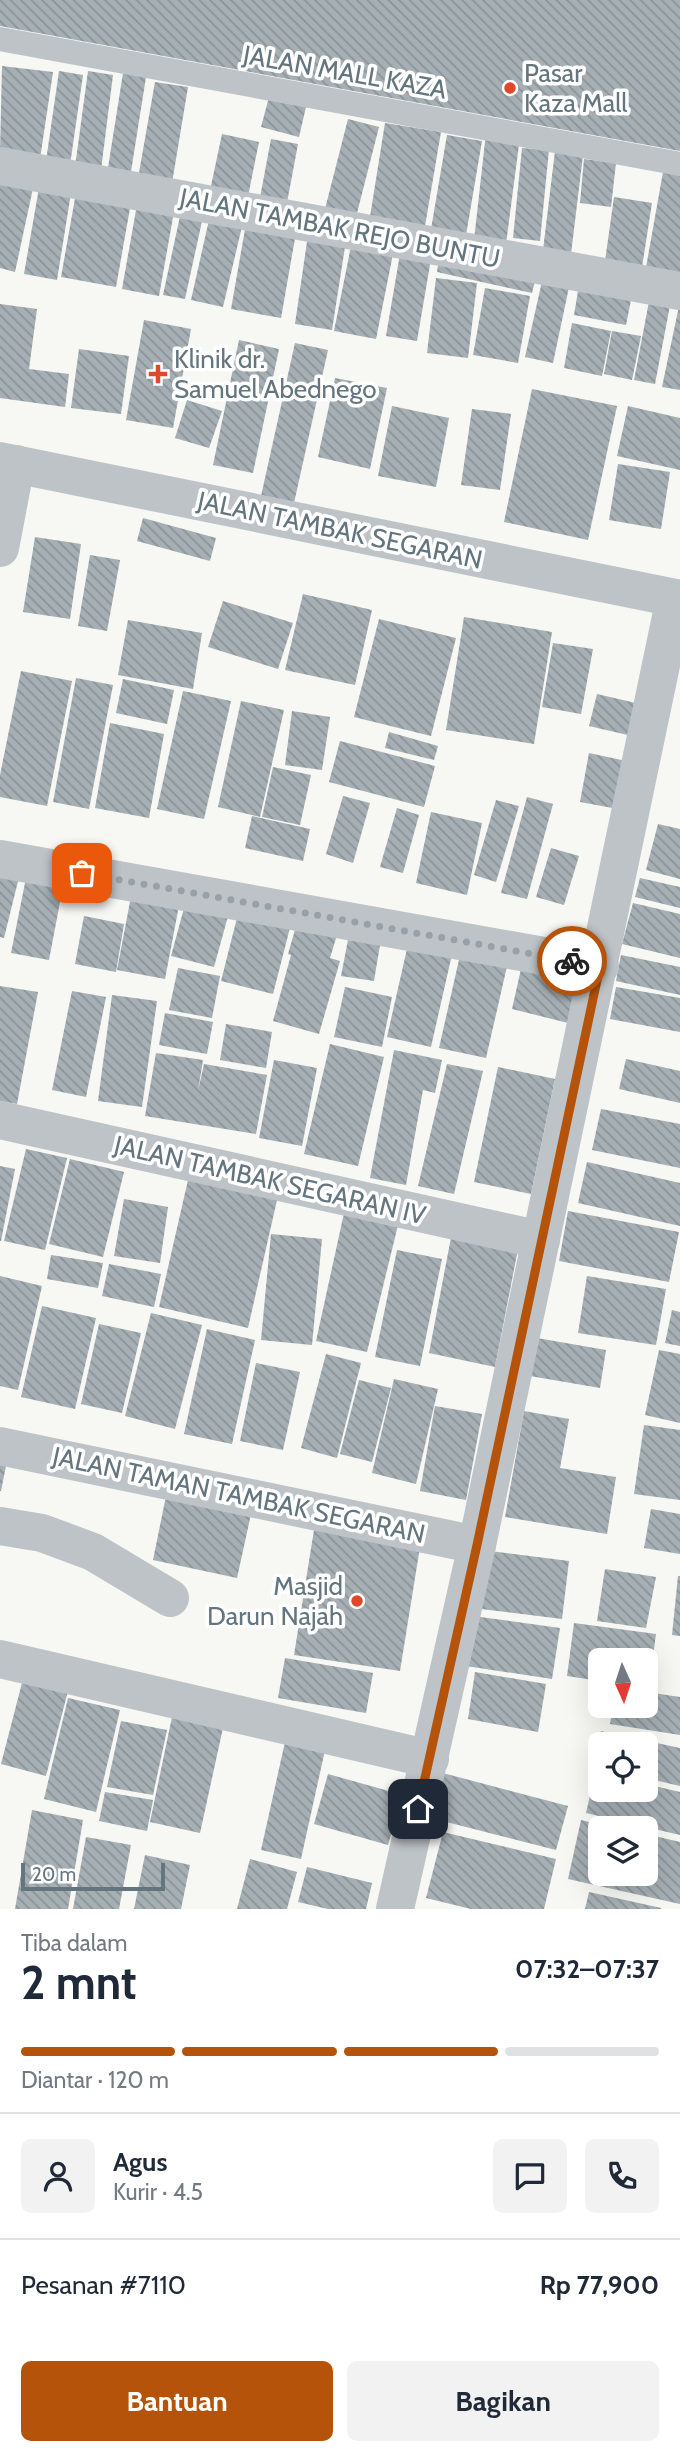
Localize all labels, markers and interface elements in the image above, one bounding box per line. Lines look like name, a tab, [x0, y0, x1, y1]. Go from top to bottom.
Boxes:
street label: JALAN MALL KAZA	[240, 38, 449, 106]
place label: Pasar Kaza Mall	[524, 57, 627, 119]
marker: Pasar Kaza Mall	[502, 80, 518, 96]
street label: JALAN TAMBAK REJO BUNTU	[176, 181, 503, 275]
place label: Klinik dr. Samuel Abednego	[174, 343, 377, 405]
marker: Klinik dr. Samuel Abednego	[148, 364, 168, 384]
street label: JALAN TAMBAK SEGARAN	[194, 484, 485, 576]
pin	[52, 843, 112, 903]
icon: bag	[63, 854, 101, 892]
courier	[537, 926, 607, 996]
icon: bike	[553, 942, 591, 980]
street label: JALAN TAMBAK SEGARAN IV	[110, 1128, 429, 1231]
street label: JALAN TAMAN TAMBAK SEGARAN	[49, 1440, 428, 1550]
place label: Masjid Darun Najah	[207, 1570, 343, 1632]
marker: Masjid Darun Najah	[349, 1593, 365, 1609]
north arrow	[588, 1648, 658, 1718]
map controls	[588, 1648, 658, 1886]
button: locate	[588, 1732, 658, 1802]
pin	[388, 1779, 448, 1839]
icon: home	[399, 1790, 437, 1828]
button: layers	[588, 1816, 658, 1886]
scale bar	[21, 1860, 164, 1892]
text: 20 m	[32, 1863, 76, 1886]
text: Tiba dalam	[21, 1929, 127, 1957]
text: 07:32–07:37	[515, 1953, 659, 1985]
text: 2 mnt	[21, 1955, 137, 2011]
text: Diantar · 120 m	[21, 2066, 169, 2094]
button: person	[21, 2139, 95, 2213]
button: chat	[493, 2139, 567, 2213]
button: phone	[585, 2139, 659, 2213]
text: Agus	[113, 2146, 167, 2178]
text: Kurir · 4.5	[113, 2178, 203, 2206]
text: Pesanan #7110	[21, 2269, 186, 2301]
text: Rp 77,900	[540, 2269, 659, 2301]
button: Bantuan	[21, 2361, 333, 2441]
button: Bagikan	[347, 2361, 659, 2441]

